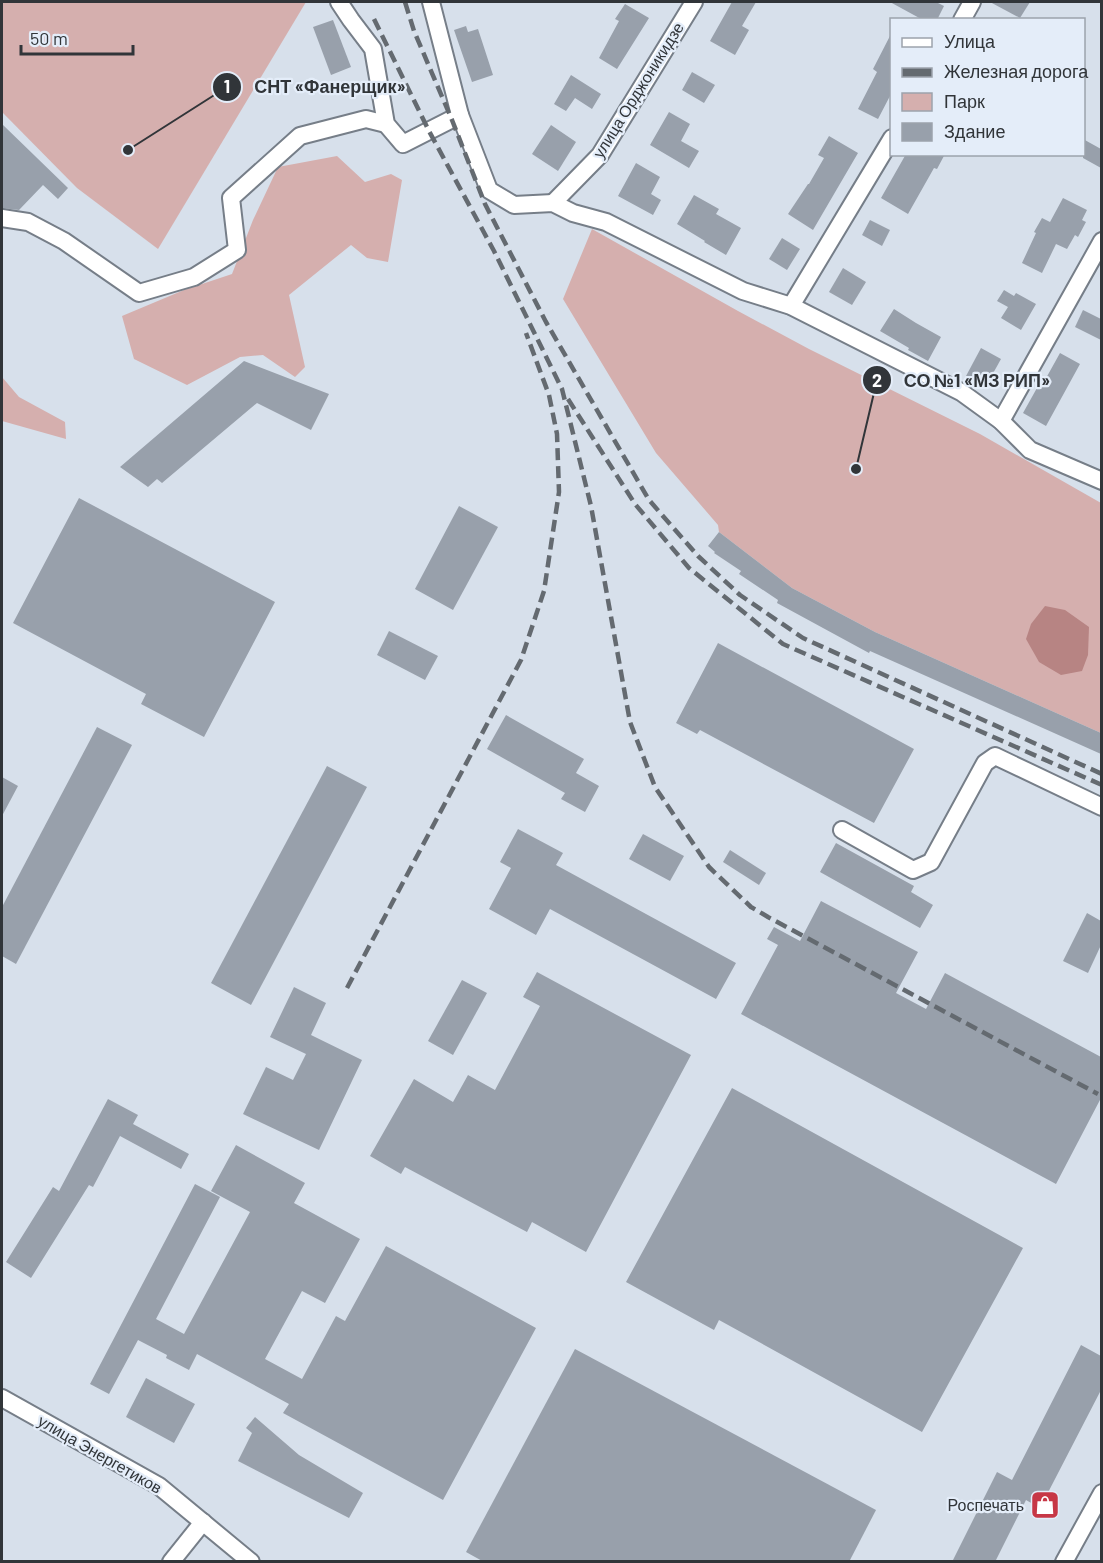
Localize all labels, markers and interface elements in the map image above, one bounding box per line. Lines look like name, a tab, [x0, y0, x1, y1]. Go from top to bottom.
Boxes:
scale bar	[21, 18, 134, 56]
street label: улица Орджоникидзе	[588, 18, 687, 161]
legend	[890, 18, 1085, 156]
text: 50 m	[30, 27, 68, 49]
text: Улица	[944, 30, 996, 52]
text: Железная дорога	[944, 60, 1089, 82]
callout: СНТ «Фанерщик»	[212, 69, 417, 105]
text: 1	[224, 75, 230, 97]
text: СНТ «Фанерщик»	[254, 75, 406, 97]
text: Парк	[944, 90, 985, 112]
text: Здание	[944, 120, 1005, 142]
callout: СО №1 «МЗ РИП»	[862, 362, 1062, 398]
text: 2	[872, 369, 882, 391]
text: СО №1 «МЗ РИП»	[904, 369, 1050, 391]
street label: улица Энергетиков	[35, 1410, 166, 1497]
shop icon: Роспечать	[1029, 1489, 1061, 1521]
place label: Роспечать	[948, 1495, 1024, 1514]

